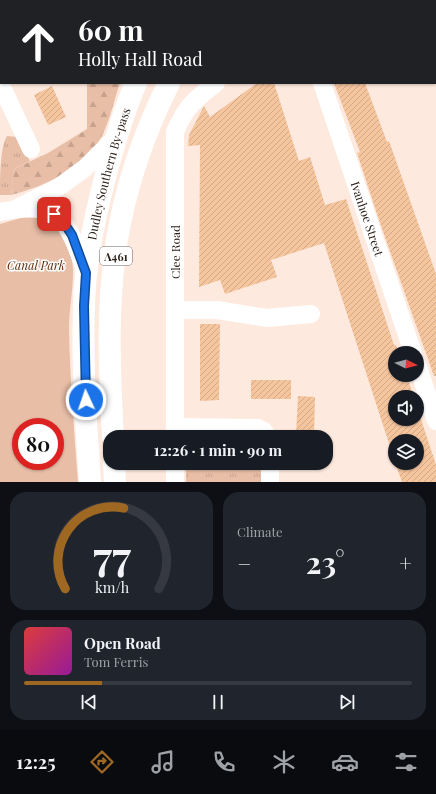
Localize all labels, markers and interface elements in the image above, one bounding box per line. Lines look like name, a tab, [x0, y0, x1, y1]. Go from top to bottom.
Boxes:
text: 60 m	[78, 11, 144, 48]
icon: ahead	[12, 16, 64, 68]
text: Holly Hall Road	[78, 47, 203, 71]
street label: Dudley Southern By-pass	[83, 105, 134, 241]
street label: Ivanhoe Street	[348, 179, 388, 259]
pin	[37, 197, 71, 231]
icon: arrive	[43, 203, 65, 225]
street label: Clee Road	[167, 225, 183, 279]
road number: A461	[100, 247, 132, 265]
park label: Canal Park	[7, 257, 65, 273]
north arrow	[388, 346, 424, 382]
map controls	[388, 346, 424, 470]
position arrow	[65, 379, 107, 421]
button: sound	[388, 390, 424, 426]
speed limit sign: 80	[12, 418, 64, 470]
button: layers	[388, 434, 424, 470]
text: 12:26 · 1 min · 90 m	[154, 440, 282, 460]
text: Climate	[237, 523, 283, 540]
text: 77	[93, 527, 130, 582]
text: 23°	[306, 542, 345, 582]
text: −	[237, 548, 251, 578]
text: +	[399, 548, 412, 578]
text: km/h	[94, 578, 129, 597]
text: Open Road	[84, 633, 161, 653]
text: Tom Ferris	[84, 653, 148, 670]
icon: previous	[78, 691, 100, 713]
icon: pause	[207, 691, 229, 713]
icon: next	[336, 691, 358, 713]
icon: directions	[88, 748, 116, 776]
icon: music	[149, 748, 177, 776]
icon: phone	[210, 748, 238, 776]
icon: climate	[270, 748, 298, 776]
icon: car	[331, 748, 359, 776]
icon: filters	[392, 748, 420, 776]
text: 12:25	[16, 750, 56, 774]

